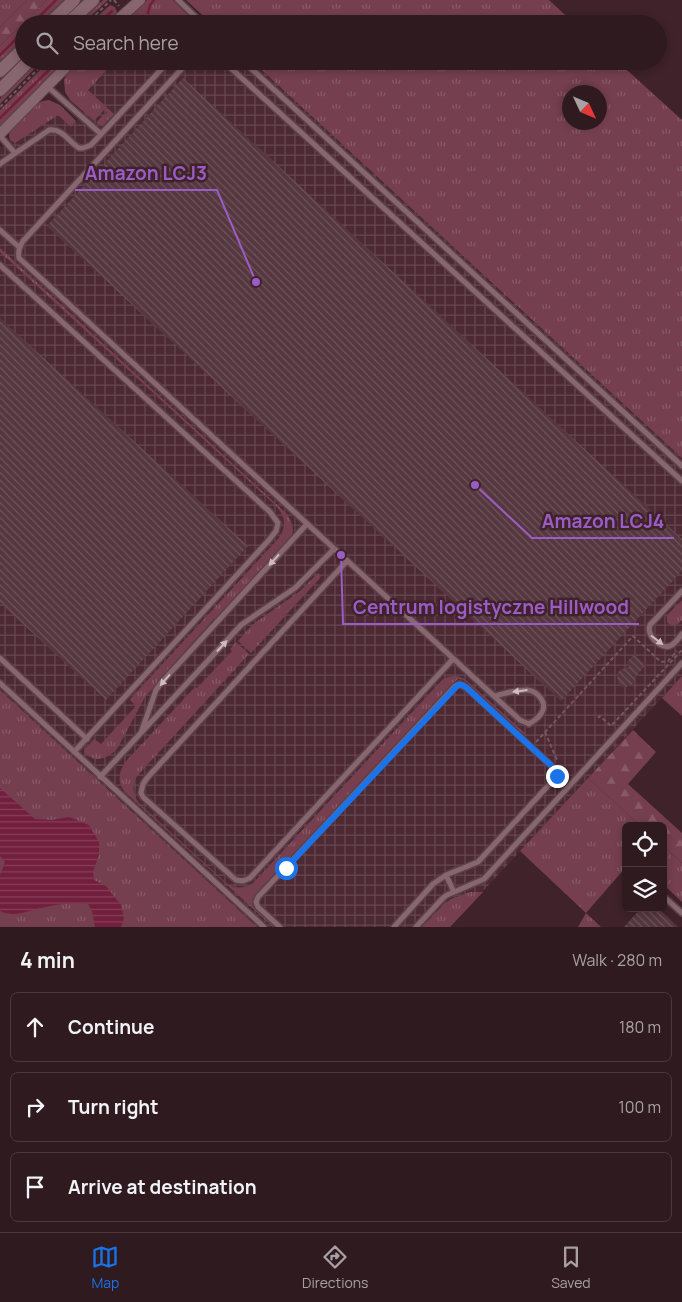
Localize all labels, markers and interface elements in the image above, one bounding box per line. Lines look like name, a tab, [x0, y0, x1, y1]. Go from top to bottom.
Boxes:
search box	[15, 15, 667, 70]
icon: search	[33, 29, 61, 57]
text: Search here	[73, 30, 179, 56]
north arrow	[562, 85, 607, 130]
callout: Amazon LCJ3	[75, 156, 217, 190]
text: Amazon LCJ3	[85, 160, 207, 186]
callout: Amazon LCJ4	[532, 504, 674, 538]
text: Amazon LCJ4	[542, 508, 664, 534]
one-way arrow	[268, 554, 280, 566]
callout: Centrum logistyczne Hillwood	[343, 590, 639, 624]
text: Centrum logistyczne Hillwood	[353, 594, 629, 620]
one-way arrow	[650, 635, 663, 646]
one-way arrow	[216, 640, 228, 652]
one-way arrow	[159, 674, 170, 687]
one-way arrow	[512, 687, 528, 695]
route end	[546, 765, 569, 788]
map controls	[622, 822, 667, 912]
button: locate	[622, 822, 667, 867]
route start	[275, 857, 298, 880]
button: layers	[622, 867, 667, 912]
text: 4 min	[20, 946, 75, 974]
text: Walk · 280 m	[572, 949, 662, 971]
icon: ahead	[21, 1013, 49, 1041]
text: Continue	[68, 1014, 154, 1040]
text: 180 m	[619, 1016, 661, 1038]
icon: right	[21, 1093, 49, 1121]
text: Turn right	[68, 1094, 158, 1120]
text: 100 m	[618, 1096, 661, 1118]
icon: arrive	[21, 1173, 49, 1201]
text: Arrive at destination	[68, 1174, 257, 1200]
tab: Map	[91, 1243, 119, 1292]
tab: Directions	[302, 1243, 368, 1292]
tab: Saved	[551, 1243, 591, 1292]

